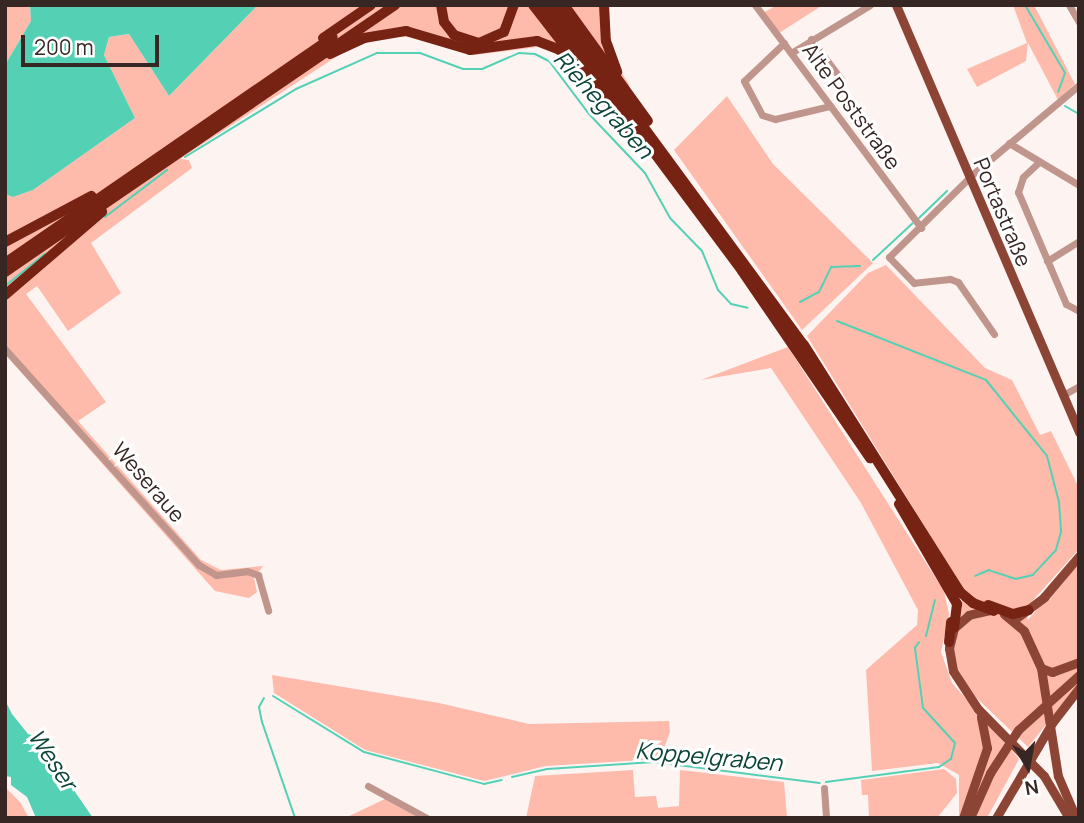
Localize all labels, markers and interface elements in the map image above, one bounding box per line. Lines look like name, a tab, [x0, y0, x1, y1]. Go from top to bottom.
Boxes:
scale bar	[24, 21, 163, 65]
text: 200 m	[34, 33, 94, 61]
street label: Alte Poststraße	[798, 38, 906, 174]
water label: Riehegraben	[549, 45, 659, 163]
street label: Portastraße	[969, 154, 1037, 270]
street label: Weseraue	[107, 437, 191, 527]
water label: Weser	[23, 723, 83, 795]
north arrow	[993, 732, 1063, 802]
water label: Koppelgraben	[635, 736, 783, 776]
text: N	[1023, 774, 1041, 802]

